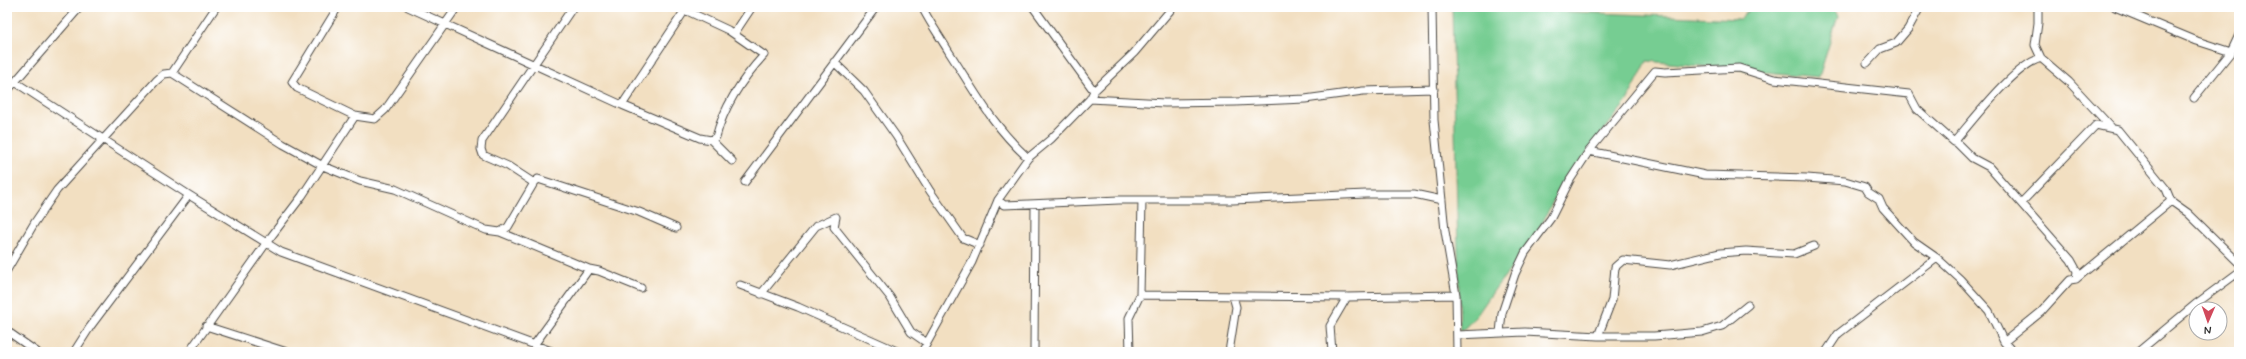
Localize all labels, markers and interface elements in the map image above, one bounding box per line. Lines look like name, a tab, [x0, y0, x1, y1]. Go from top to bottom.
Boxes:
north arrow	[2188, 301, 2228, 341]
text: N	[2204, 323, 2212, 337]

